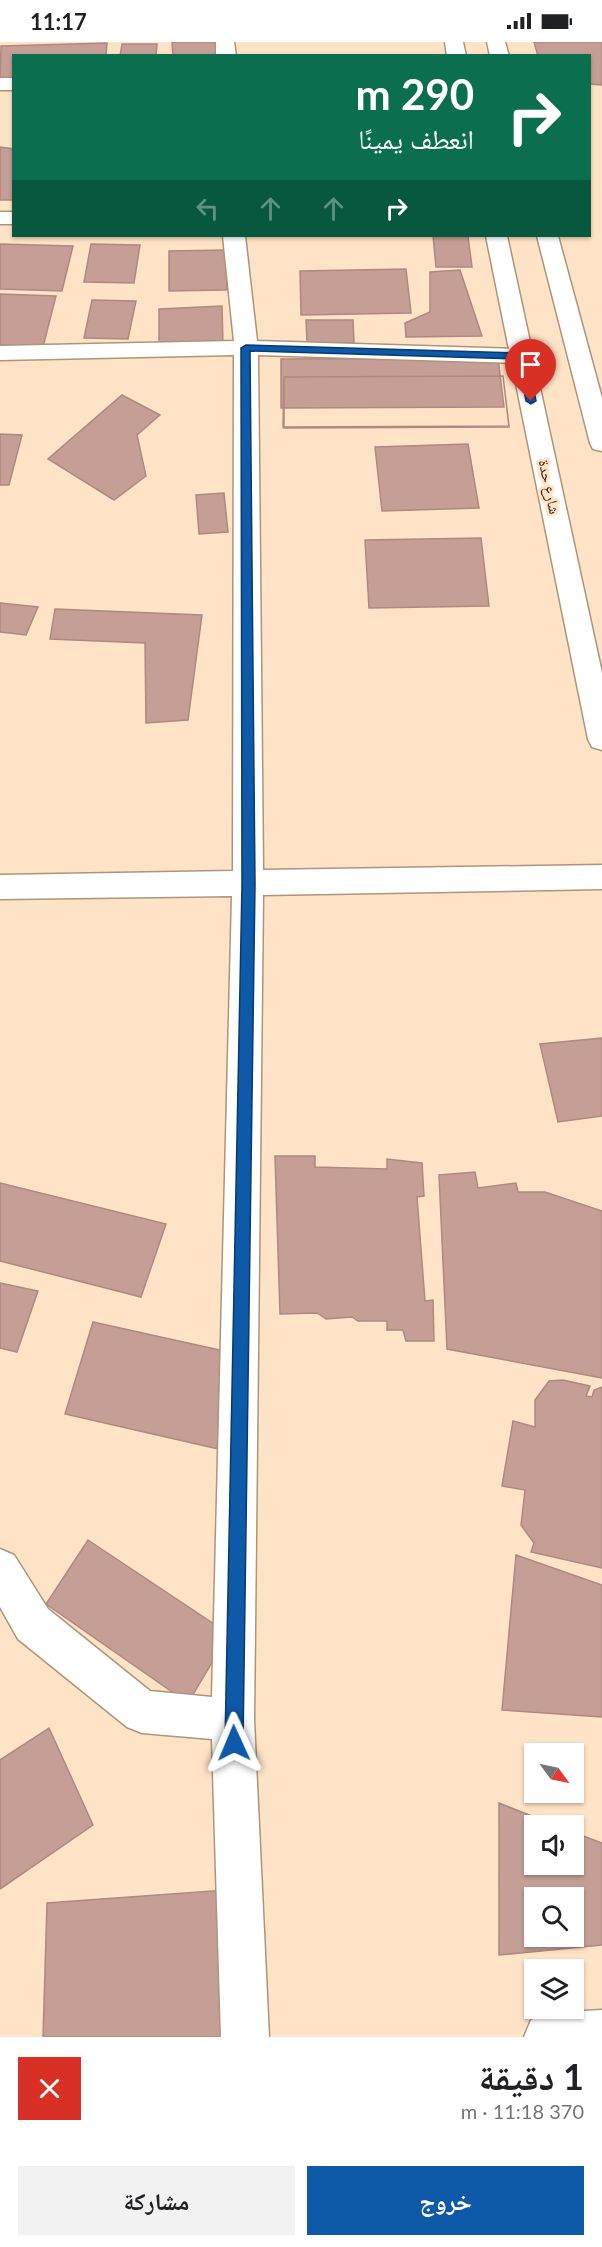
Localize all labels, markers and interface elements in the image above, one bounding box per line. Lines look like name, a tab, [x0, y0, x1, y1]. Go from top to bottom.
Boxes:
text: 11:17	[30, 8, 87, 35]
text: 290 m	[356, 69, 474, 119]
icon: right	[495, 78, 573, 156]
text: انعطف يمينًا	[358, 122, 474, 155]
icon: left	[191, 192, 224, 225]
icon: ahead	[254, 192, 287, 225]
icon: ahead	[317, 192, 350, 225]
icon: right	[380, 192, 413, 225]
pin	[505, 339, 556, 401]
icon: arrive	[514, 348, 547, 381]
street label: شارع حدة	[533, 458, 565, 516]
position arrow	[202, 1711, 266, 1775]
north arrow	[524, 1743, 584, 1803]
map controls	[524, 1743, 584, 2019]
button: sound	[524, 1815, 584, 1875]
button: search	[524, 1887, 584, 1947]
button: layers	[524, 1959, 584, 2019]
text: 1 دقيقة	[479, 2054, 584, 2098]
button: close	[18, 2057, 81, 2120]
text: 370 m · 11:18	[461, 2099, 584, 2123]
button: مشاركة	[18, 2166, 295, 2235]
button: خروج	[307, 2166, 584, 2235]

